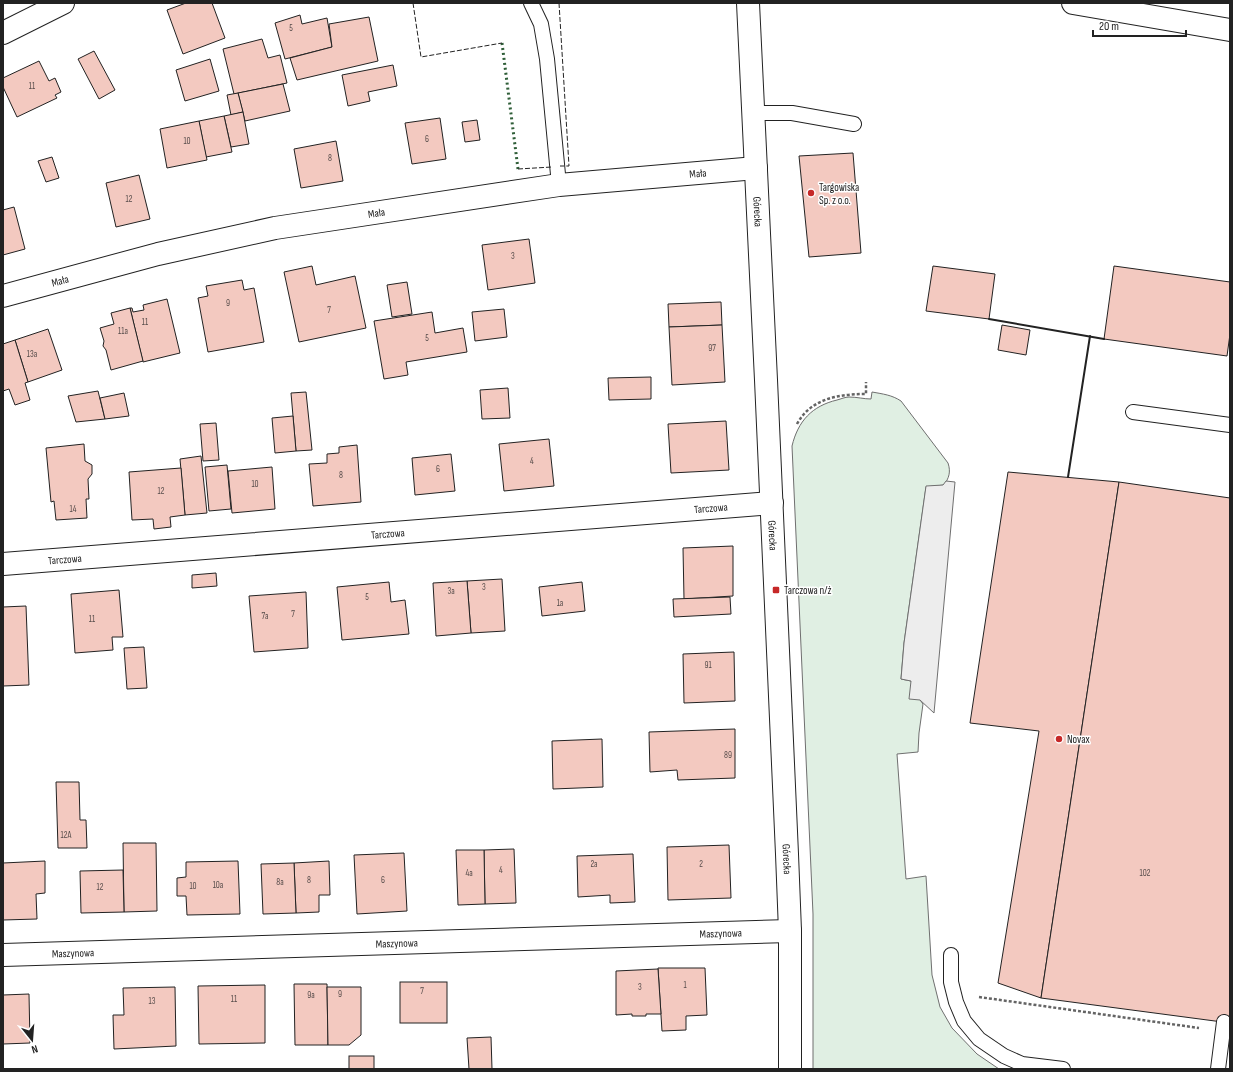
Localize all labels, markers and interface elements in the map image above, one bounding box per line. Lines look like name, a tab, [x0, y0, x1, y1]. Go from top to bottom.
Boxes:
scale bar	[1093, 12, 1186, 38]
text: 20 m	[1099, 19, 1119, 34]
house number: 5	[289, 23, 293, 34]
house number: 11	[29, 81, 36, 92]
house number: 6	[425, 134, 429, 145]
house number: 10	[183, 136, 191, 147]
house number: 8	[328, 153, 332, 164]
street label: Mała	[689, 166, 707, 180]
place label: Targowiska Sp. z o.o.	[819, 181, 859, 207]
marker: Targowiska Sp. z o.o.	[806, 188, 816, 198]
house number: 12	[126, 194, 133, 205]
street label: Górecka	[751, 196, 765, 227]
street label: Mała	[367, 205, 386, 220]
house number: 3	[511, 251, 515, 262]
street label: Mała	[50, 272, 70, 289]
house number: 9	[226, 298, 230, 309]
house number: 7	[327, 305, 331, 316]
house number: 11	[142, 317, 149, 328]
house number: 11a	[118, 326, 128, 337]
house number: 5	[425, 333, 429, 344]
house number: 97	[708, 343, 716, 354]
house number: 13a	[27, 349, 37, 360]
house number: 4	[530, 456, 534, 467]
house number: 6	[436, 464, 440, 475]
house number: 8	[339, 470, 343, 481]
house number: 10	[251, 479, 259, 490]
house number: 12	[158, 486, 165, 497]
street label: Tarczowa	[693, 500, 728, 516]
house number: 14	[70, 504, 77, 515]
street label: Górecka	[766, 520, 780, 551]
street label: Tarczowa	[370, 526, 405, 541]
street label: Tarczowa	[47, 551, 82, 567]
house number: 3	[482, 582, 486, 593]
place label: Tarczowa n/ż	[784, 584, 832, 597]
marker: Tarczowa n/ż	[771, 585, 781, 595]
house number: 3a	[447, 586, 455, 597]
house number: 5	[365, 592, 369, 603]
house number: 1a	[557, 598, 563, 609]
house number: 7	[291, 609, 295, 620]
house number: 7a	[262, 611, 268, 622]
house number: 11	[89, 614, 96, 625]
house number: 91	[704, 660, 712, 671]
place label: Novax	[1067, 733, 1090, 746]
marker: Novax	[1054, 734, 1064, 744]
house number: 89	[724, 750, 732, 761]
house number: 12A	[61, 830, 72, 841]
street label: Górecka	[780, 844, 794, 875]
house number: 2a	[590, 859, 598, 870]
house number: 2	[699, 859, 703, 870]
house number: 4	[499, 865, 503, 876]
house number: 4a	[465, 868, 473, 879]
house number: 102	[1140, 868, 1151, 879]
house number: 8	[307, 875, 311, 886]
house number: 6	[381, 875, 385, 886]
house number: 8a	[276, 877, 284, 888]
house number: 10a	[213, 880, 223, 891]
house number: 10	[189, 881, 197, 892]
house number: 12	[97, 882, 104, 893]
street label: Maszynowa	[699, 926, 742, 940]
street label: Maszynowa	[375, 936, 418, 950]
street label: Maszynowa	[52, 946, 94, 960]
house number: 1	[683, 980, 687, 991]
house number: 3	[638, 982, 642, 993]
house number: 7	[420, 986, 424, 997]
house number: 9	[338, 989, 342, 1000]
house number: 9a	[307, 990, 315, 1001]
house number: 11	[231, 994, 238, 1005]
house number: 13	[149, 996, 156, 1007]
north arrow	[12, 1020, 52, 1060]
text: N	[30, 1042, 39, 1056]

